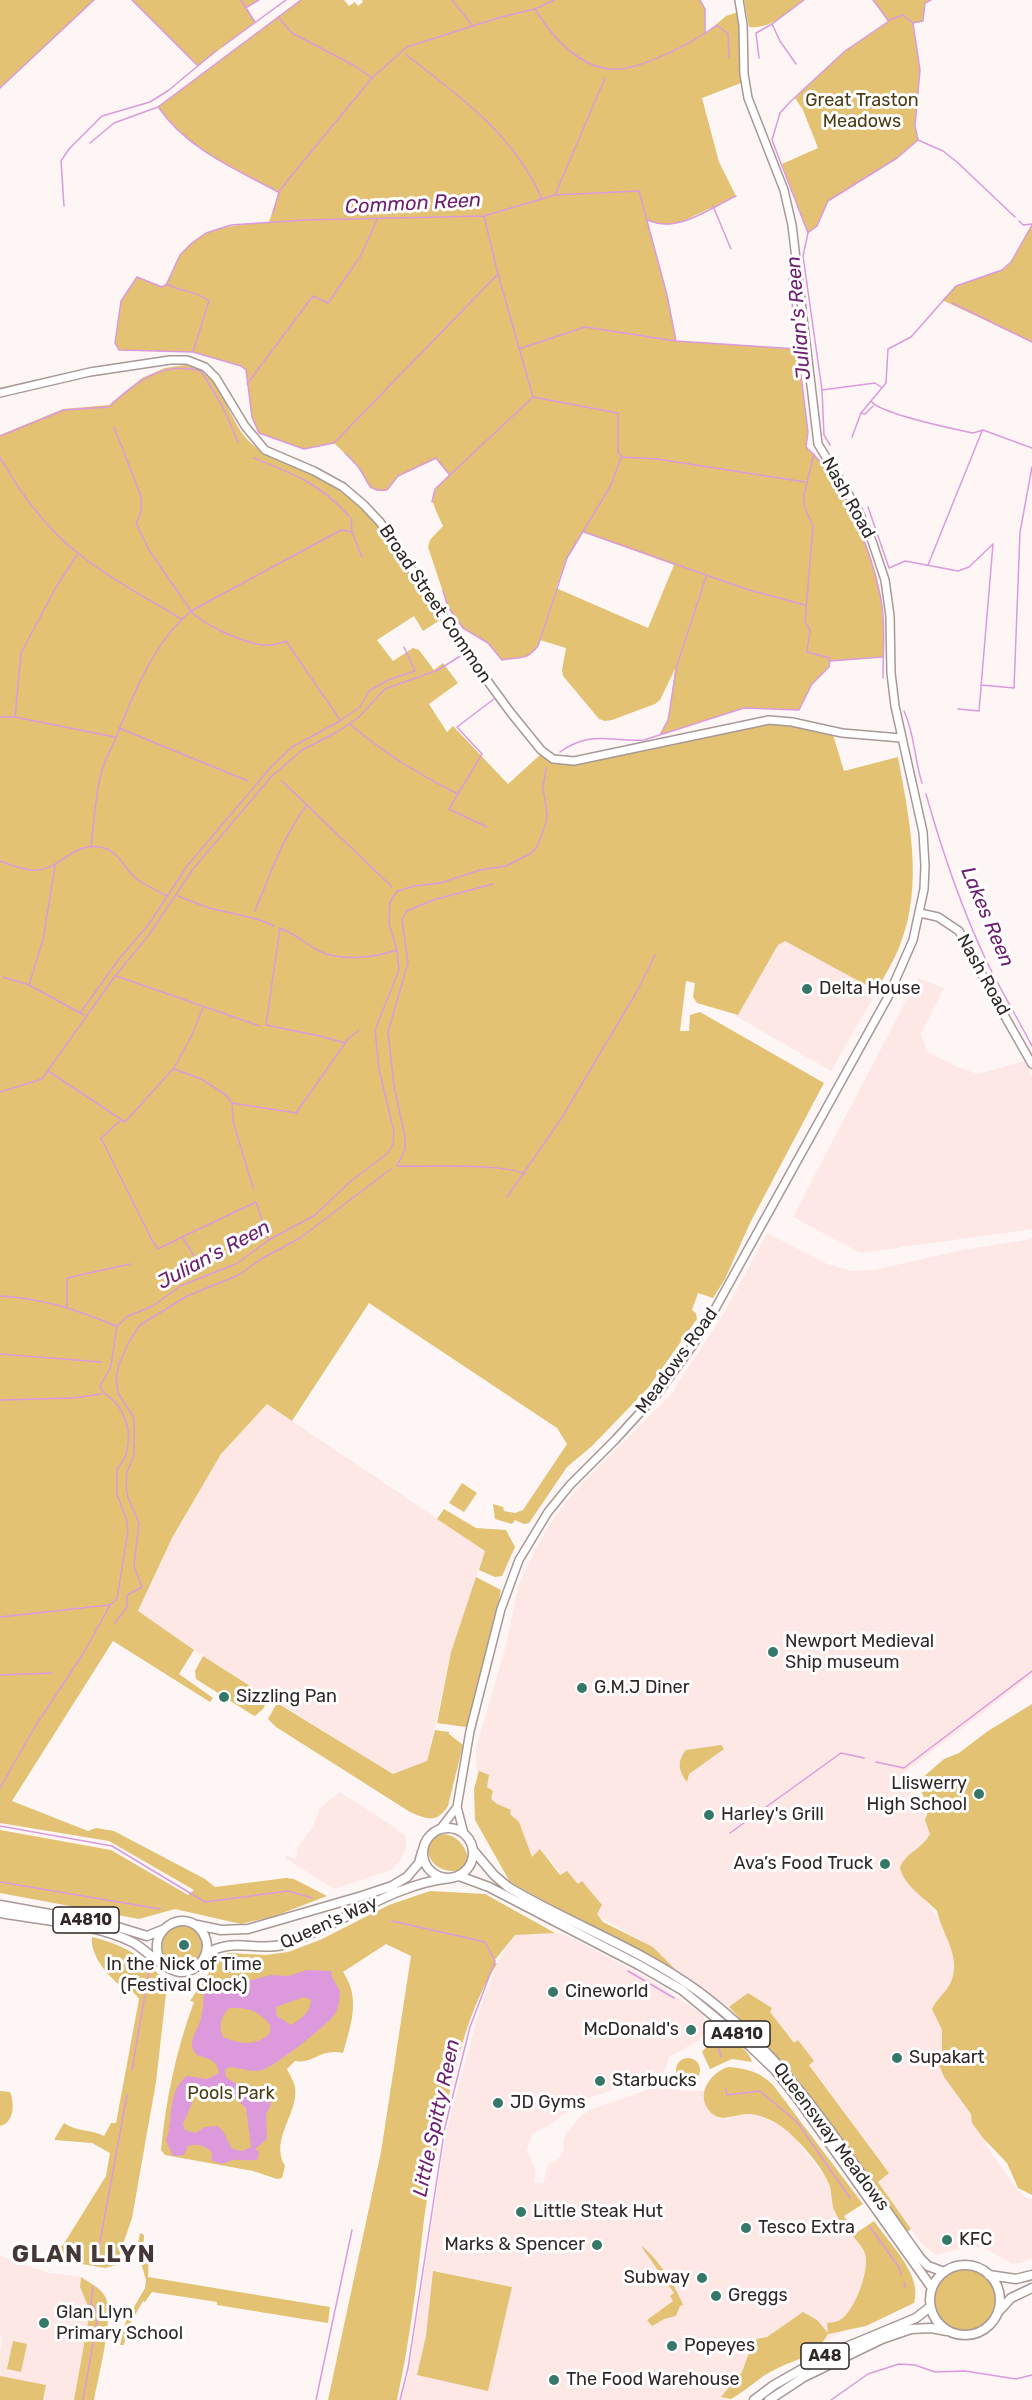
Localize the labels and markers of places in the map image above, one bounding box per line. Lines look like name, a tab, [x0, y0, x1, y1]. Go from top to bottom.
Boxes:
place label: Delta House	[819, 978, 921, 1000]
marker: Delta House	[800, 982, 814, 996]
place label: Newport Medieval Ship museum	[785, 1631, 934, 1674]
marker: Newport Medieval Ship museum	[766, 1645, 780, 1659]
place label: G.M.J Diner	[594, 1677, 689, 1699]
marker: G.M.J Diner	[575, 1681, 589, 1695]
place label: Sizzling Pan	[236, 1686, 337, 1708]
marker: Sizzling Pan	[217, 1690, 231, 1704]
place label: Lliswerry High School	[867, 1773, 967, 1816]
marker: Lliswerry High School	[972, 1787, 986, 1801]
place label: Harley's Grill	[721, 1804, 824, 1826]
marker: Harley's Grill	[702, 1808, 716, 1822]
place label: Ava’s Food Truck	[733, 1853, 873, 1875]
marker: Ava’s Food Truck	[878, 1857, 892, 1871]
marker: In the Nick of Time (Festival Clock)	[177, 1938, 191, 1952]
place label: In the Nick of Time (Festival Clock)	[106, 1954, 262, 1996]
place label: Cineworld	[565, 1981, 649, 2003]
marker: Cineworld	[546, 1985, 560, 1999]
place label: McDonald's	[583, 2019, 679, 2041]
marker: McDonald's	[684, 2023, 698, 2037]
place label: Supakart	[909, 2047, 985, 2069]
marker: Supakart	[890, 2051, 904, 2065]
place label: Starbucks	[612, 2070, 697, 2092]
marker: Starbucks	[593, 2074, 607, 2088]
place label: JD Gyms	[510, 2092, 586, 2114]
marker: JD Gyms	[491, 2096, 505, 2110]
place label: Little Steak Hut	[533, 2201, 663, 2223]
marker: Little Steak Hut	[514, 2205, 528, 2219]
place label: Tesco Extra	[758, 2217, 855, 2239]
marker: Tesco Extra	[739, 2221, 753, 2235]
place label: KFC	[959, 2229, 992, 2251]
marker: KFC	[940, 2233, 954, 2247]
place label: Marks & Spencer	[445, 2234, 585, 2256]
marker: Marks & Spencer	[590, 2238, 604, 2252]
place label: Subway	[624, 2267, 690, 2289]
marker: Subway	[695, 2271, 709, 2285]
place label: Greggs	[728, 2285, 788, 2307]
marker: Greggs	[709, 2289, 723, 2303]
place label: Glan Llyn Primary School	[56, 2302, 183, 2344]
marker: Glan Llyn Primary School	[37, 2316, 51, 2330]
place label: Popeyes	[684, 2335, 755, 2357]
marker: Popeyes	[665, 2339, 679, 2353]
place label: The Food Warehouse	[566, 2369, 740, 2391]
marker: The Food Warehouse	[547, 2373, 561, 2387]

